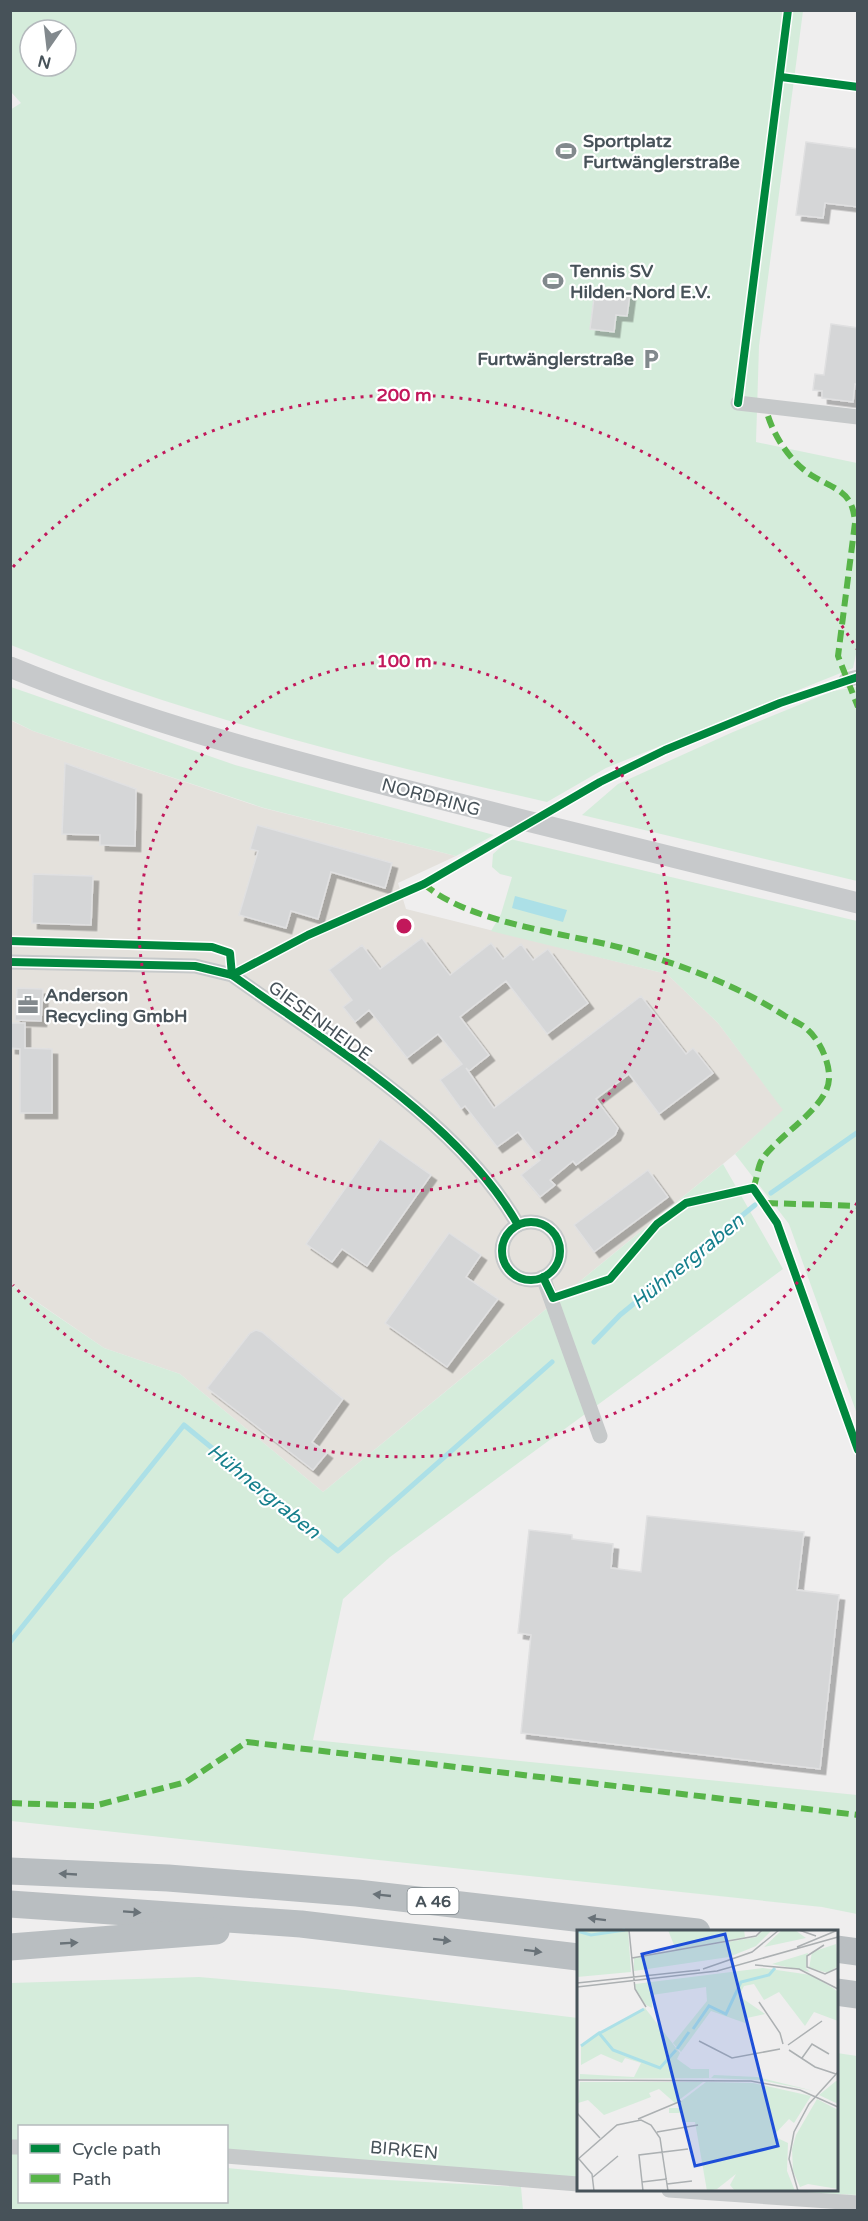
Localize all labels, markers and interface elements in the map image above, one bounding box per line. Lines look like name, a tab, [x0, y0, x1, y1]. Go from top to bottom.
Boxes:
north arrow	[18, 18, 78, 78]
text: N	[36, 50, 53, 73]
place label: Sportplatz Furtwänglerstraße	[583, 130, 740, 173]
sports icon: Sportplatz Furtwänglerstraße	[554, 139, 578, 163]
place label: Tennis SV Hilden-Nord E.V.	[569, 260, 711, 303]
sports icon: Tennis SV Hilden-Nord E.V.	[541, 269, 565, 293]
parking icon: Furtwänglerstraße	[639, 347, 663, 371]
place label: Furtwänglerstraße	[477, 348, 634, 370]
text: 200 m	[376, 384, 432, 406]
text: 100 m	[376, 650, 432, 672]
street label: NORDRING	[379, 773, 483, 821]
centre of rings	[394, 916, 414, 936]
street label: GIESENHEIDE	[264, 976, 376, 1066]
place label: Anderson Recycling GmbH	[45, 984, 188, 1027]
office icon: Anderson Recycling GmbH	[16, 993, 40, 1017]
water label: Hühnergraben	[627, 1209, 749, 1314]
water label: Hühnergraben	[202, 1439, 325, 1545]
one-way arrow	[58, 1869, 77, 1878]
road number: A 46	[408, 1888, 458, 1914]
one-way arrow	[373, 1890, 392, 1900]
one-way arrow	[122, 1907, 141, 1917]
one-way arrow	[587, 1914, 606, 1924]
inset map	[577, 1930, 838, 2191]
one-way arrow	[433, 1935, 452, 1944]
one-way arrow	[59, 1939, 78, 1948]
one-way arrow	[523, 1946, 542, 1956]
legend	[18, 2125, 228, 2203]
street label: BIRKEN	[369, 2136, 439, 2164]
text: Cycle path	[72, 2138, 161, 2160]
text: Path	[72, 2168, 111, 2190]

